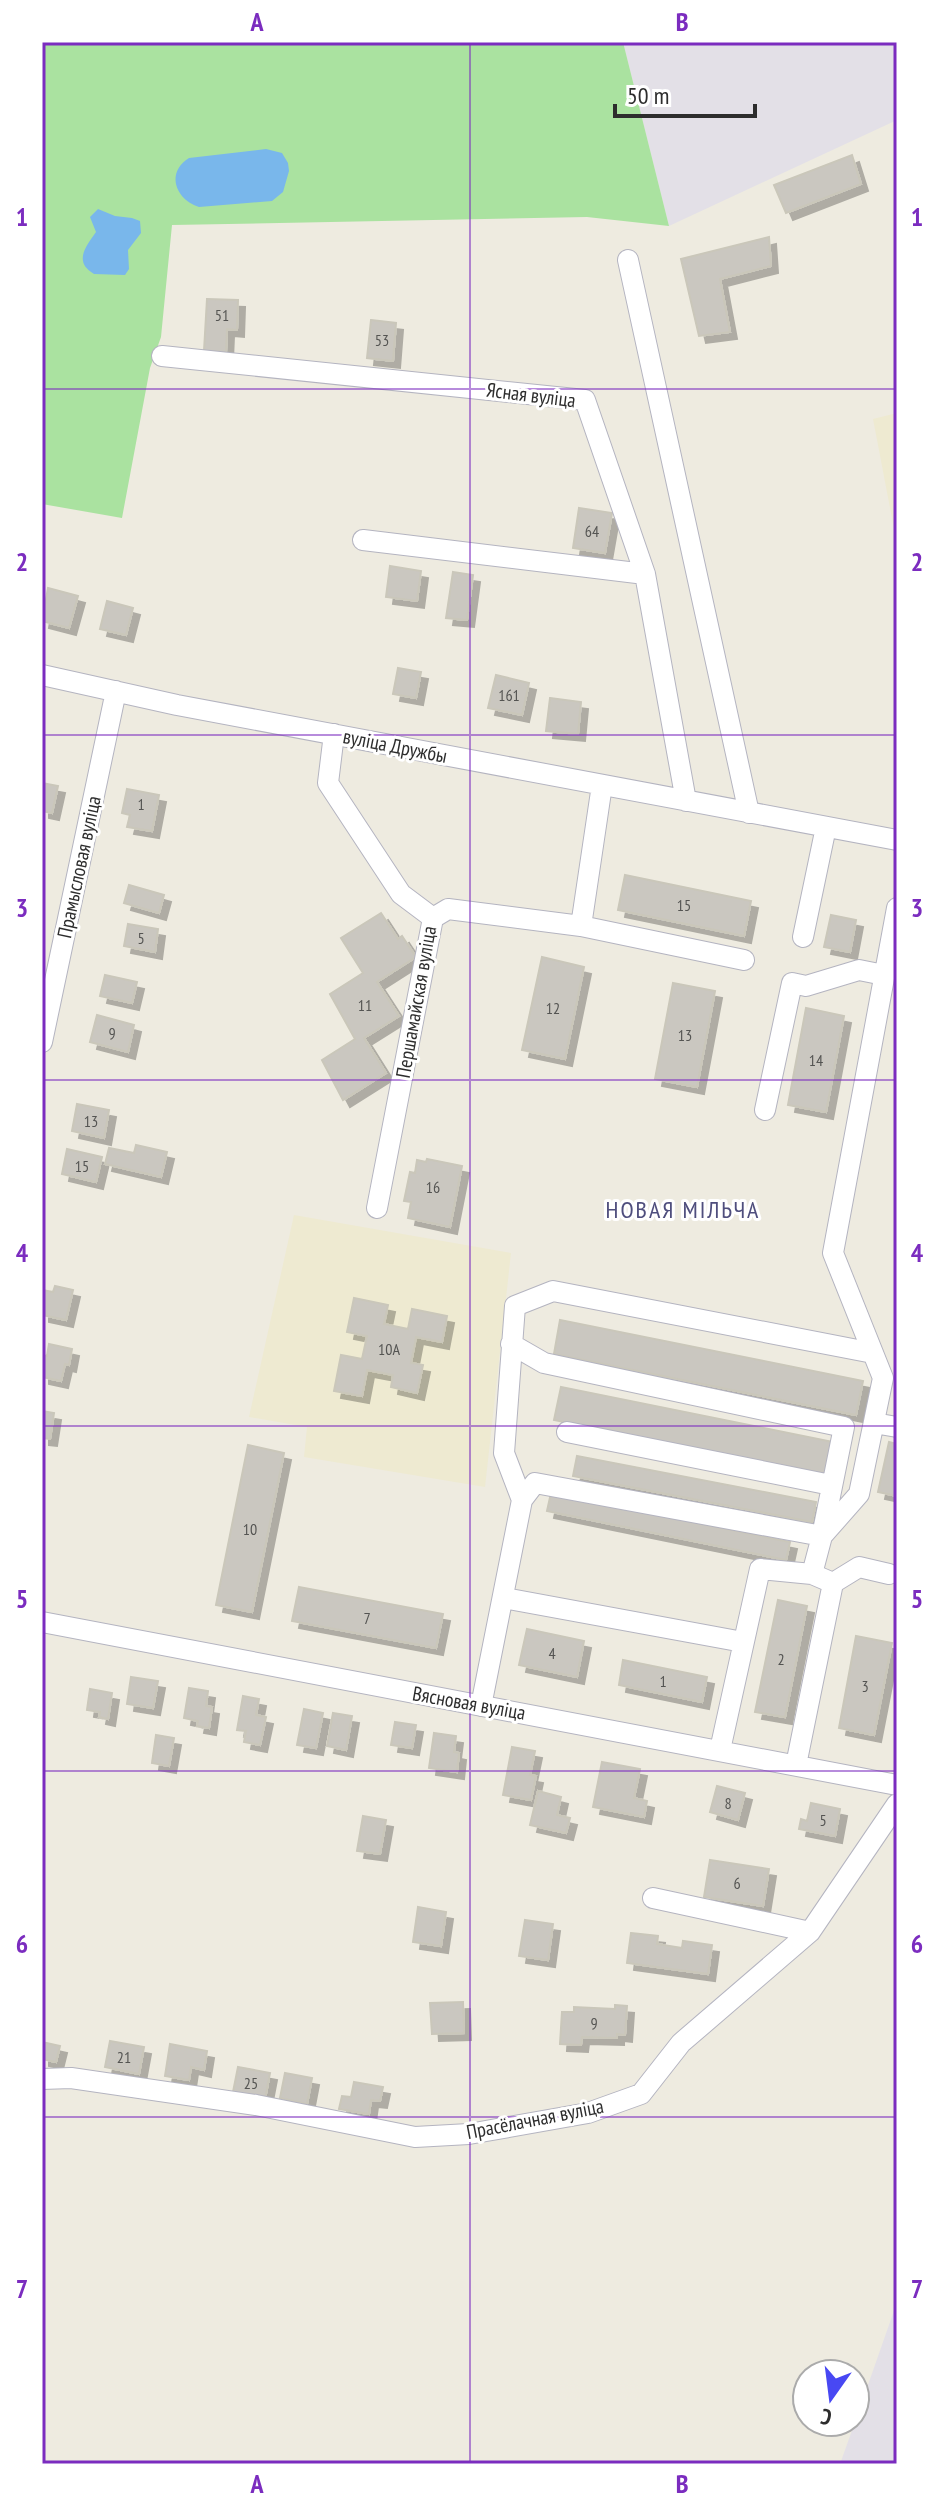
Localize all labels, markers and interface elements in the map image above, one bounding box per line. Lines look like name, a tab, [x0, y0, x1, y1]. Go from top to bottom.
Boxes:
text: A	[249, 5, 264, 38]
text: B	[676, 5, 689, 38]
scale bar	[615, 68, 755, 118]
text: 50 m	[627, 80, 669, 111]
text: 1	[16, 200, 28, 233]
text: 1	[911, 200, 923, 233]
house number: 51	[215, 305, 229, 325]
house number: 53	[375, 330, 389, 350]
street label: Ясная вуліца	[485, 377, 577, 413]
house number: 64	[585, 521, 599, 541]
text: 2	[16, 545, 28, 578]
text: 2	[911, 545, 923, 578]
house number: 161	[498, 685, 520, 705]
street label: вуліца Дружбы	[341, 723, 449, 769]
street label: Прамысловая вуліца	[51, 793, 107, 941]
house number: 1	[137, 794, 145, 814]
text: 3	[16, 891, 28, 924]
text: 3	[911, 891, 923, 924]
house number: 15	[677, 895, 691, 915]
street label: Першамайская вуліца	[390, 924, 442, 1080]
house number: 5	[137, 928, 145, 948]
house number: 11	[358, 995, 372, 1015]
house number: 12	[546, 998, 560, 1018]
house number: 9	[108, 1023, 116, 1043]
house number: 13	[678, 1025, 692, 1045]
house number: 14	[809, 1050, 823, 1070]
house number: 13	[84, 1111, 98, 1131]
house number: 15	[75, 1156, 89, 1176]
house number: 16	[426, 1177, 440, 1197]
district label: НОВАЯ МІЛЬЧА	[606, 1194, 760, 1225]
text: 4	[16, 1236, 29, 1269]
text: 4	[911, 1236, 924, 1269]
house number: 10А	[378, 1339, 400, 1359]
house number: 10	[243, 1519, 257, 1539]
text: 5	[16, 1582, 28, 1615]
text: 5	[911, 1582, 923, 1615]
house number: 7	[363, 1608, 371, 1628]
house number: 4	[548, 1643, 556, 1663]
house number: 2	[777, 1649, 785, 1669]
house number: 1	[659, 1671, 667, 1691]
house number: 3	[861, 1676, 869, 1696]
street label: Вясновая вуліца	[410, 1680, 528, 1726]
house number: 8	[724, 1793, 732, 1813]
house number: 5	[819, 1810, 827, 1830]
house number: 6	[733, 1873, 741, 1893]
text: 6	[16, 1927, 28, 1960]
text: 6	[911, 1927, 923, 1960]
house number: 9	[590, 2013, 598, 2033]
house number: 21	[117, 2047, 131, 2067]
house number: 25	[244, 2073, 258, 2093]
street label: Прасёлачная вуліца	[464, 2093, 606, 2145]
text: 7	[16, 2272, 28, 2305]
text: 7	[911, 2272, 923, 2305]
north arrow	[791, 2358, 871, 2438]
text: С	[818, 2403, 834, 2432]
text: A	[249, 2467, 264, 2500]
text: B	[676, 2467, 689, 2500]

